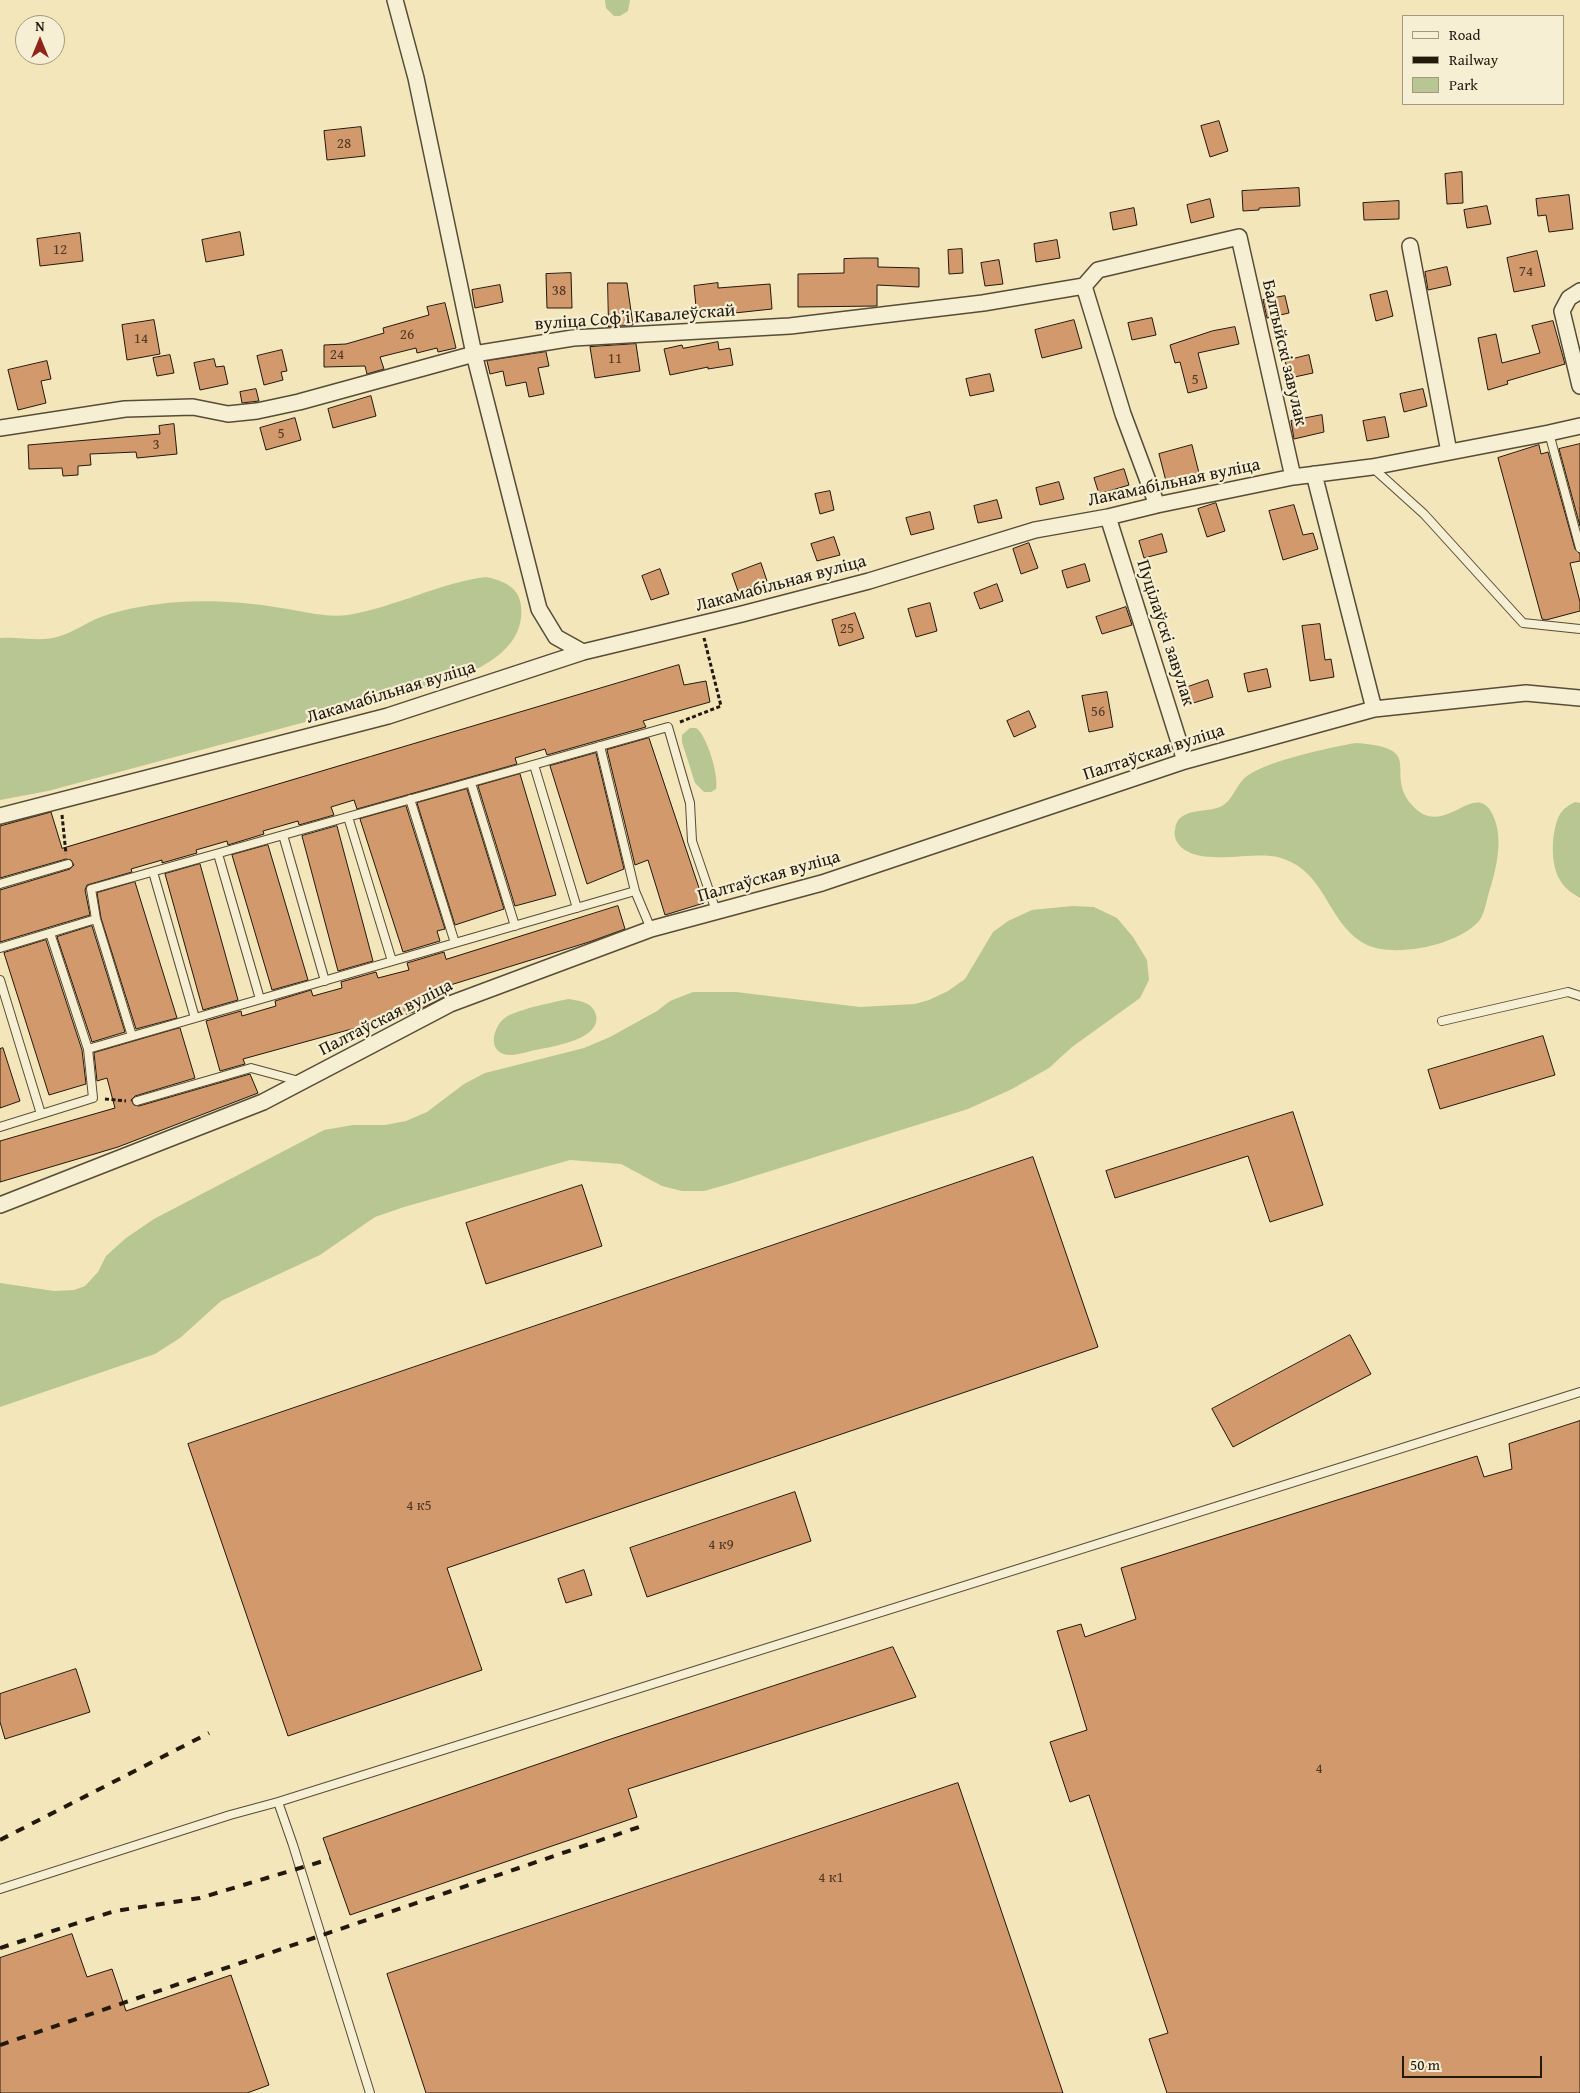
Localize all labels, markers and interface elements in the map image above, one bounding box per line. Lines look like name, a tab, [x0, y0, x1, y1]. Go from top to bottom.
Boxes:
north arrow	[15, 15, 65, 65]
legend	[1402, 15, 1565, 105]
text: N	[35, 16, 45, 36]
text: Road	[1449, 24, 1480, 45]
text: Railway	[1449, 49, 1498, 70]
text: Park	[1449, 74, 1478, 95]
house number: 28	[337, 135, 351, 153]
house number: 12	[53, 241, 67, 259]
house number: 74	[1519, 263, 1533, 281]
street label: Балтыйскі завулак	[1257, 278, 1311, 428]
house number: 38	[552, 282, 566, 300]
street label: вуліца Софʼі Кавалеўскай	[534, 300, 736, 336]
house number: 26	[400, 326, 414, 344]
house number: 14	[134, 330, 148, 348]
house number: 24	[330, 346, 344, 364]
house number: 11	[608, 350, 622, 368]
house number: 5	[1191, 371, 1199, 389]
house number: 5	[277, 425, 285, 443]
house number: 3	[152, 436, 160, 454]
street label: Лакамабільная вуліца	[1086, 454, 1262, 512]
street label: Лакамабільная вуліца	[693, 551, 869, 617]
street label: Пуцілаўскі завулак	[1131, 557, 1199, 709]
house number: 25	[840, 620, 854, 638]
street label: Лакамабільная вуліца	[304, 657, 478, 729]
house number: 56	[1091, 703, 1105, 721]
street label: Палтаўская вуліца	[1081, 720, 1227, 786]
street label: Палтаўская вуліца	[695, 846, 843, 908]
street label: Палтаўская вуліца	[315, 975, 457, 1061]
house number: 4 к5	[406, 1497, 432, 1515]
house number: 4 к9	[708, 1536, 734, 1554]
house number: 4	[1315, 1760, 1323, 1778]
house number: 4 к1	[818, 1869, 844, 1887]
scale bar	[1405, 2046, 1545, 2078]
text: 50 m	[1410, 2054, 1440, 2075]

